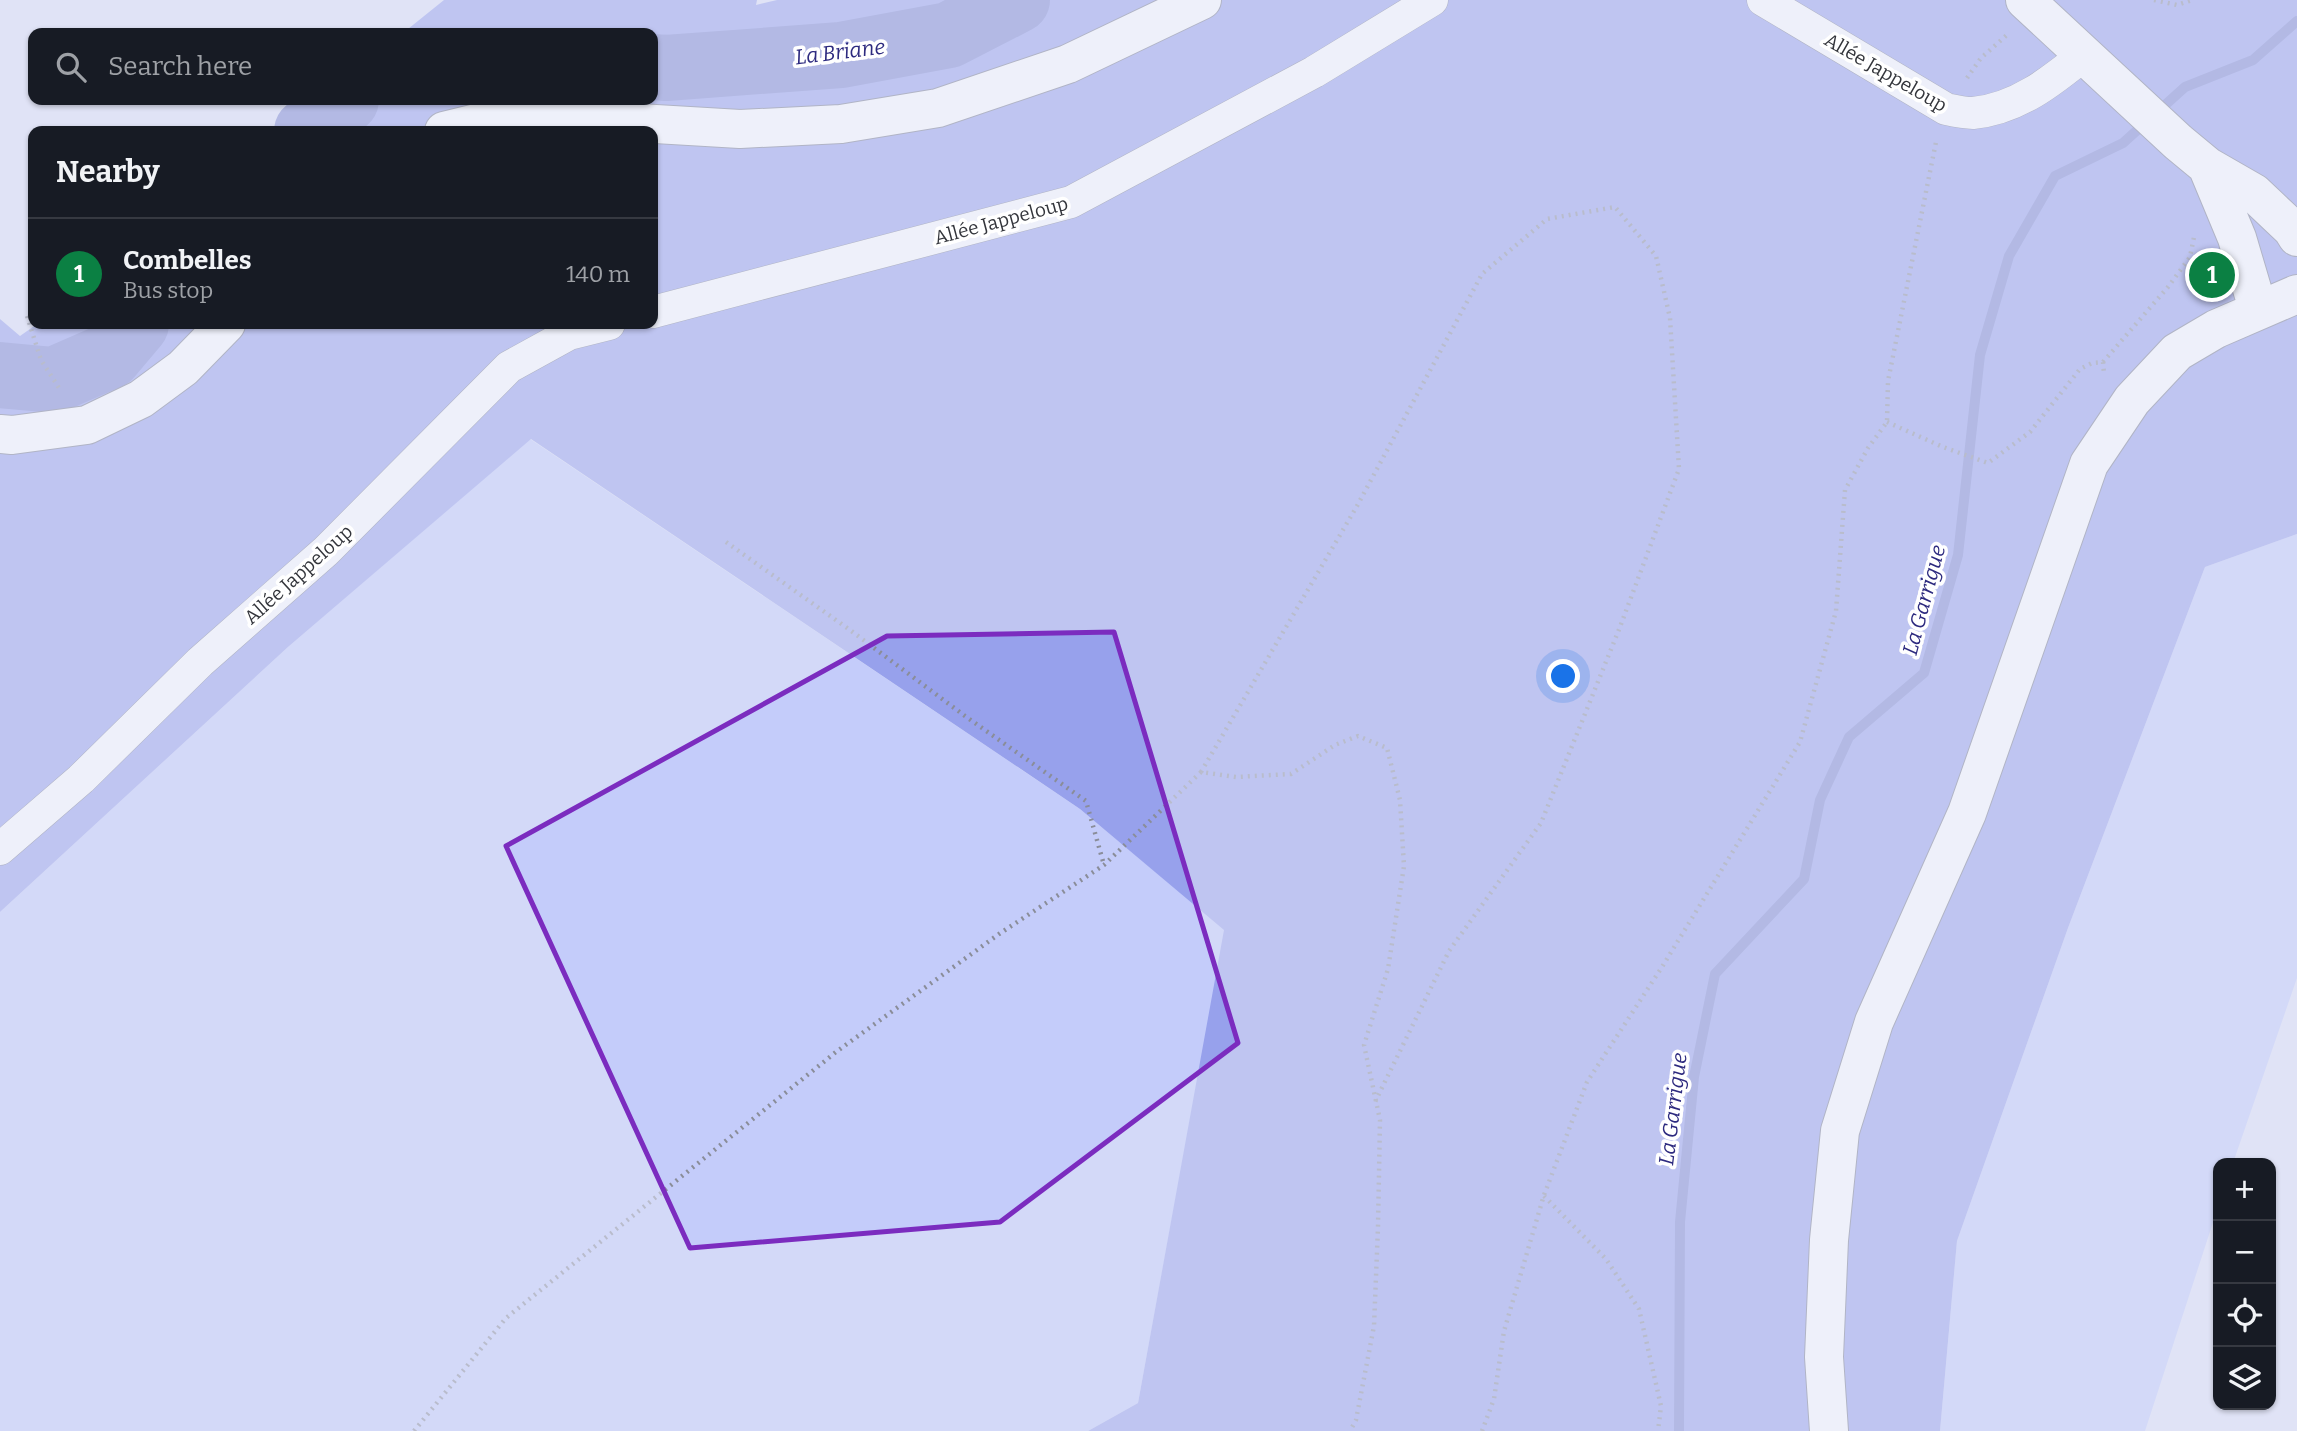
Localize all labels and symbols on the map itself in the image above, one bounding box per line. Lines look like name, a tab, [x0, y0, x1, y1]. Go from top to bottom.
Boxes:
street label: Allée Jappeloup	[1820, 28, 1951, 117]
water label: La Briane	[794, 34, 887, 70]
street label: Allée Jappeloup	[932, 192, 1071, 249]
pin: 1	[2189, 249, 2235, 301]
street label: Allée Jappeloup	[240, 520, 357, 629]
water label: La Garrigue	[1897, 542, 1951, 658]
your location	[1546, 659, 1580, 693]
water label: La Garrigue	[1653, 1051, 1693, 1167]

